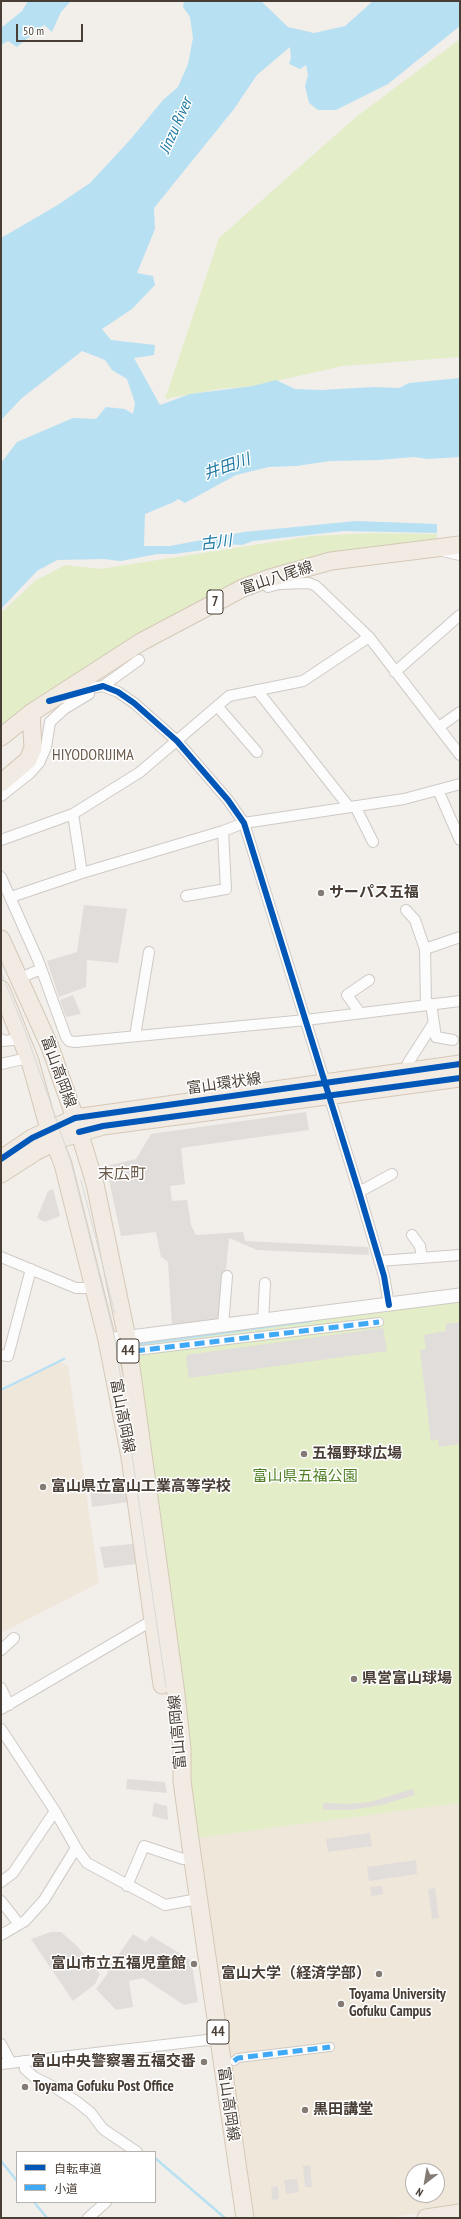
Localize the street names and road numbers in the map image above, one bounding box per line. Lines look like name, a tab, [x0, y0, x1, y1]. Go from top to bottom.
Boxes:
street label: 富山八尾線	[239, 558, 315, 598]
road number: 7	[207, 590, 223, 614]
street label: 富山高岡線	[37, 1034, 79, 1110]
street label: 富山環状線	[186, 1070, 262, 1098]
road number: 44	[117, 1339, 139, 1363]
street label: 富山高岡線	[106, 1377, 138, 1455]
street label: 富山高岡線	[166, 1694, 190, 1770]
road number: 44	[207, 2020, 229, 2044]
street label: 富山高岡線	[214, 2066, 242, 2142]

